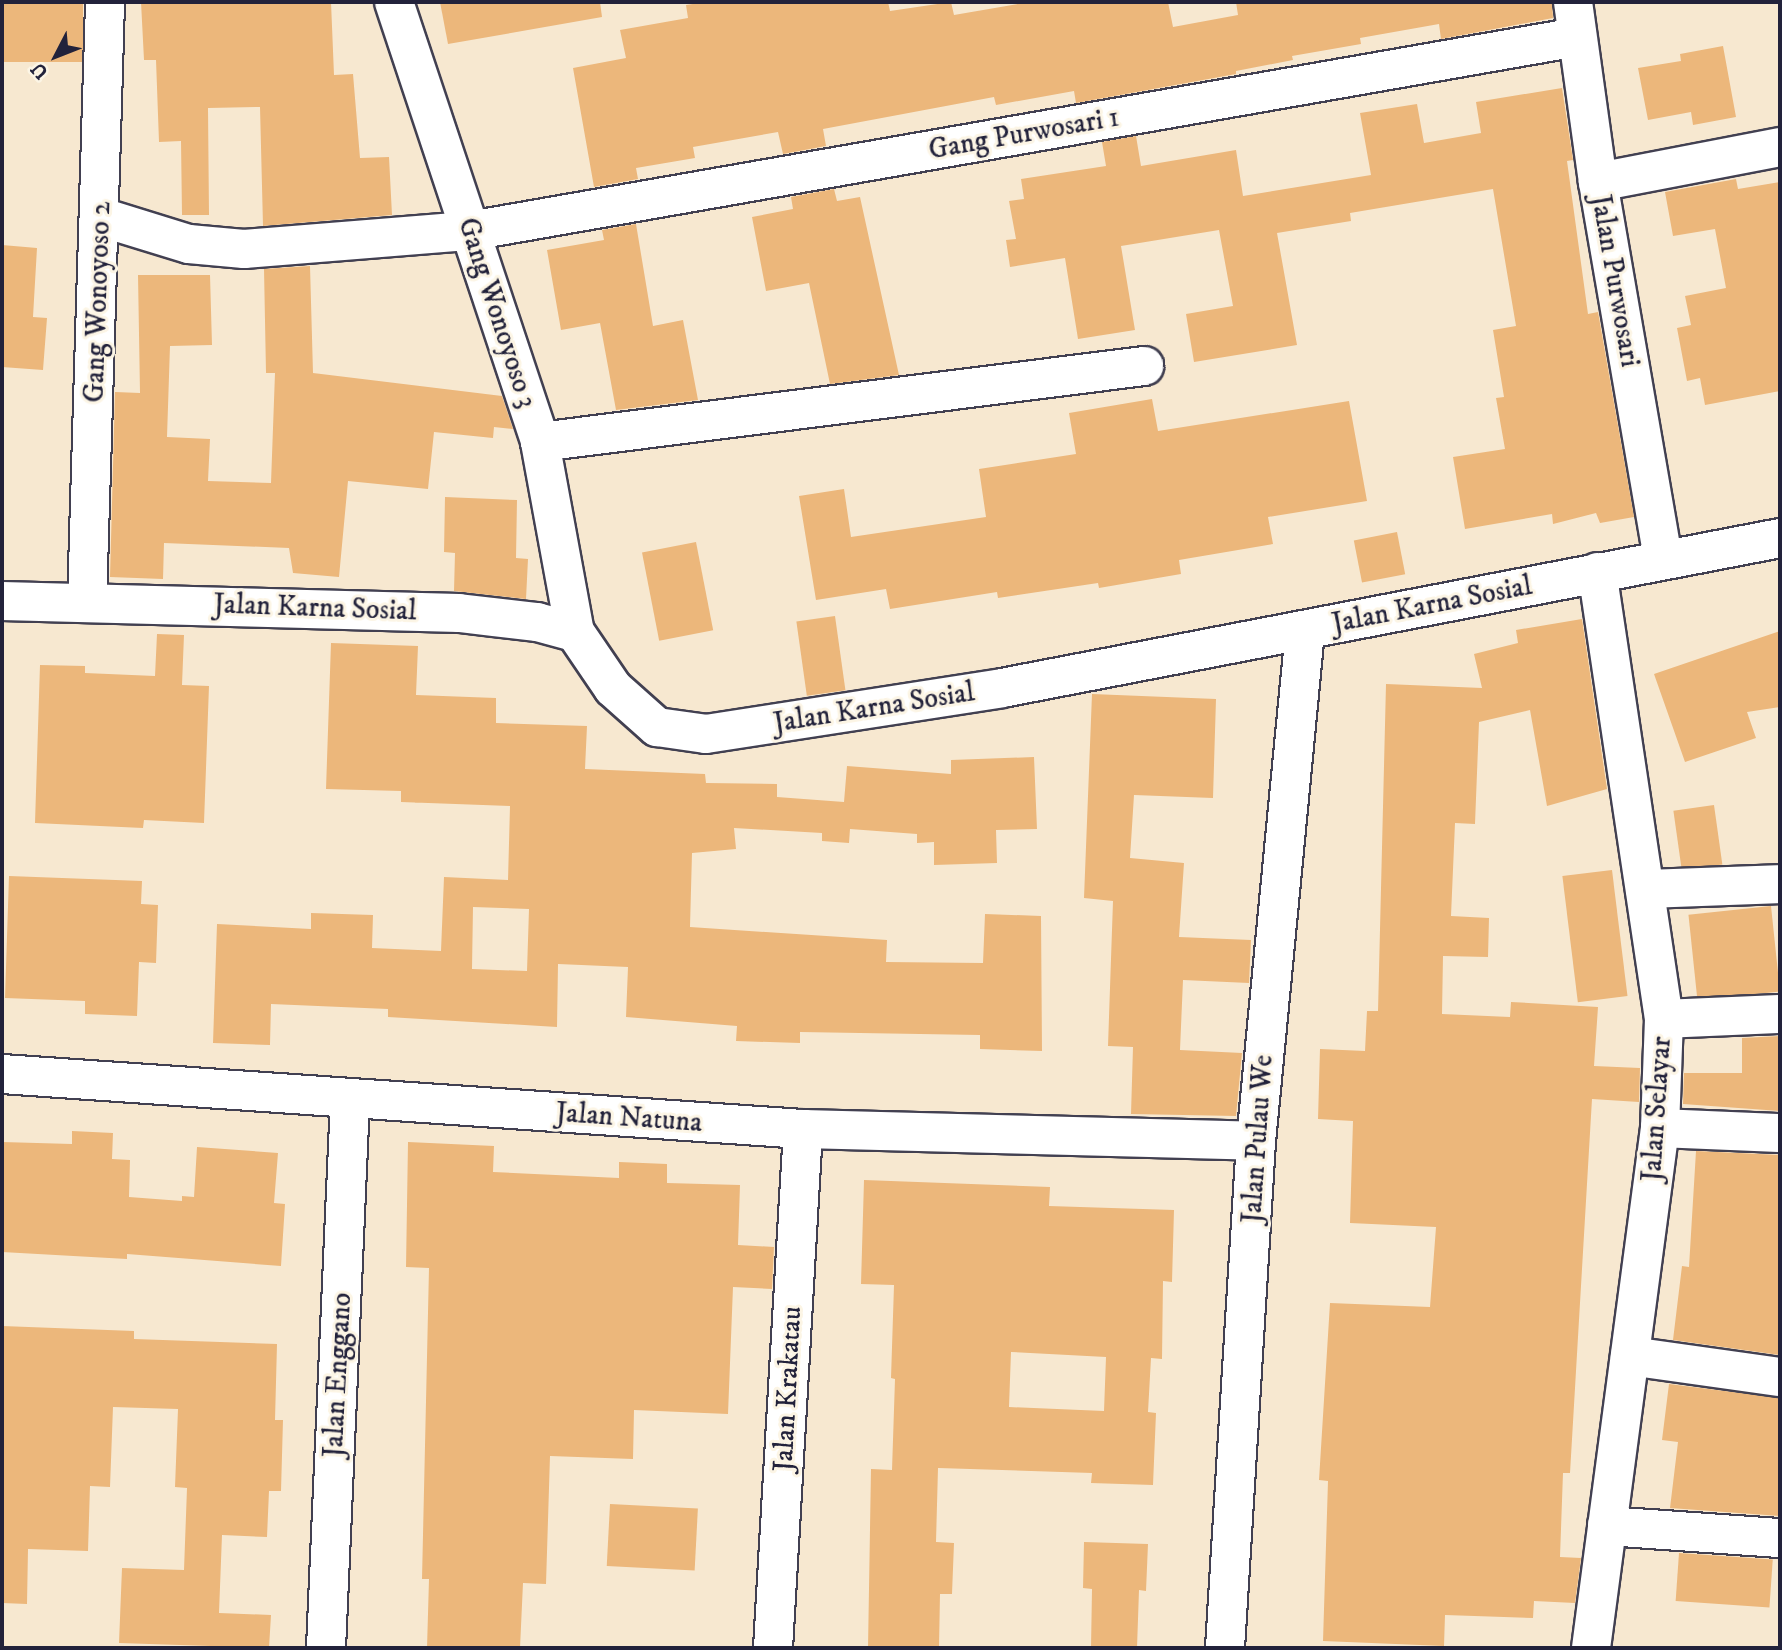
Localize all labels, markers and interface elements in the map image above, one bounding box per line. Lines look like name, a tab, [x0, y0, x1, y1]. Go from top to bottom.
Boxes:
north arrow	[21, 21, 91, 91]
text: U	[27, 57, 53, 84]
street label: Gang Purwosari 1	[926, 101, 1122, 167]
street label: Jalan Purwosari	[1583, 192, 1647, 370]
street label: Gang Wonoyoso 2	[78, 201, 118, 403]
street label: Gang Wonoyoso 3	[450, 214, 544, 412]
street label: Jalan Karna Sosial	[1329, 569, 1535, 641]
street label: Jalan Karna Sosial	[213, 588, 417, 628]
street label: Jalan Karna Sosial	[771, 676, 977, 740]
street label: Jalan Selayar	[1635, 1035, 1679, 1183]
street label: Jalan Pulau We	[1235, 1054, 1281, 1224]
street label: Jalan Natuna	[555, 1096, 703, 1140]
street label: Jalan Enggano	[317, 1292, 359, 1458]
street label: Jalan Krakatau	[767, 1305, 809, 1473]

